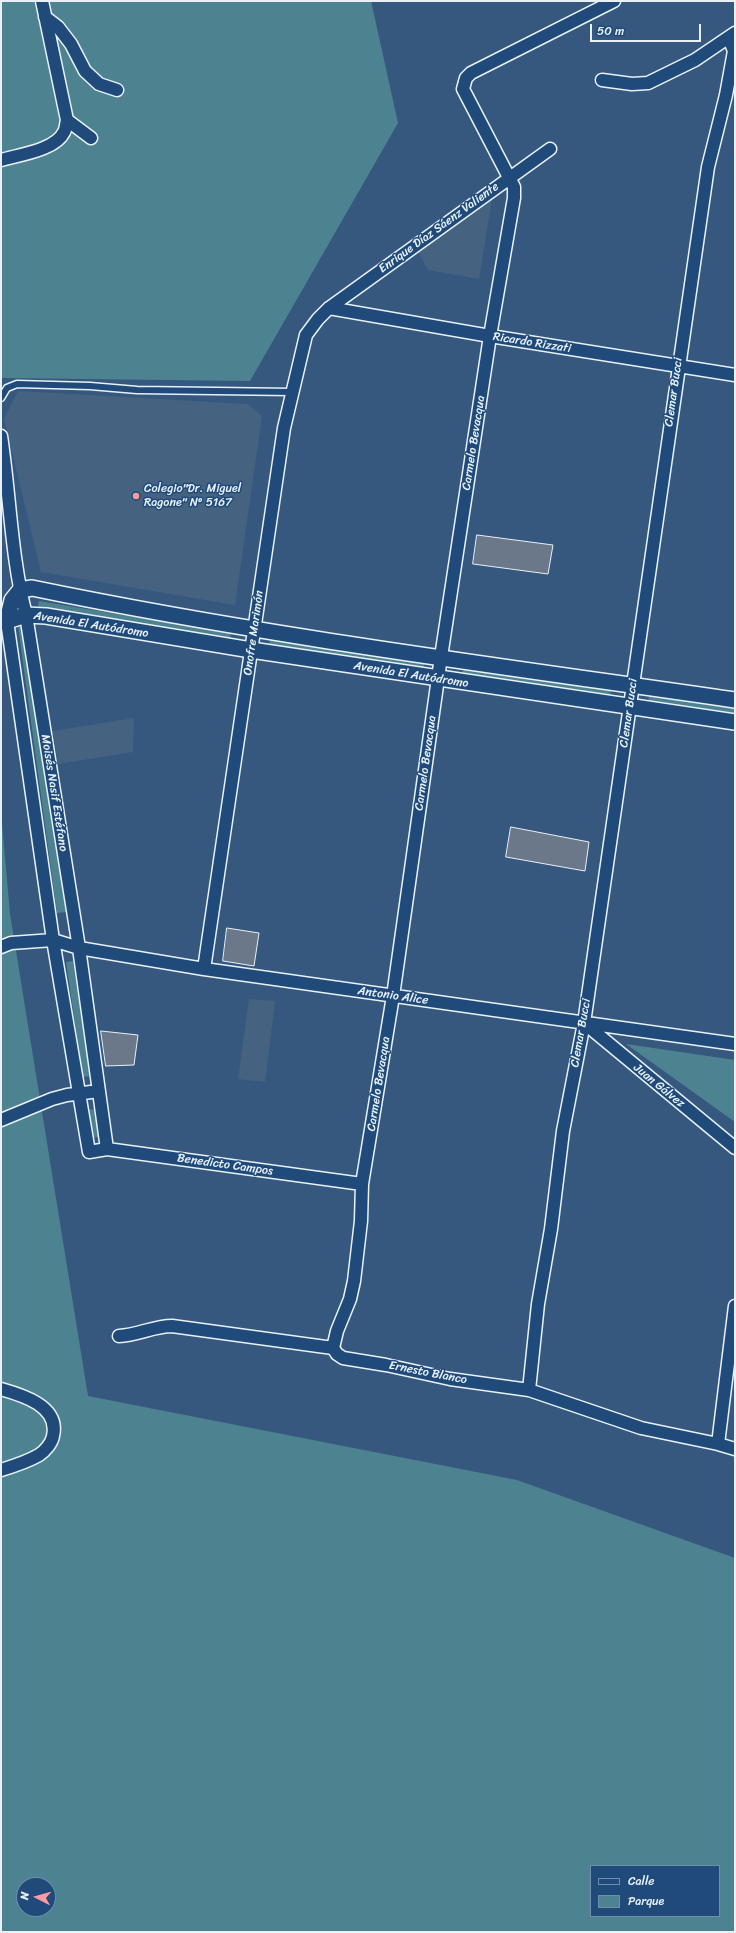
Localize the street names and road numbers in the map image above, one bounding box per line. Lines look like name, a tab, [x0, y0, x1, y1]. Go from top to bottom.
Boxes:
street label: Enrique Díaz Sáenz Valiente	[376, 180, 502, 276]
street label: Ricardo Rizzati	[492, 330, 572, 356]
street label: Clemar Bucci	[662, 357, 686, 427]
street label: Carmelo Bevacqua	[459, 395, 489, 491]
street label: Onofre Marimón	[241, 590, 267, 676]
street label: Avenida El Autódromo	[32, 609, 150, 641]
street label: Avenida El Autódromo	[352, 659, 470, 691]
street label: Clemar Bucci	[617, 678, 641, 748]
street label: Carmelo Bevacqua	[412, 715, 440, 811]
street label: Moisés Nasif Estéfano	[38, 733, 70, 853]
street label: Antonio Alice	[357, 984, 429, 1008]
street label: Clemar Bucci	[568, 997, 594, 1069]
street label: Carmelo Bevacqua	[364, 1036, 394, 1132]
street label: Juan Gálvez	[630, 1061, 688, 1111]
street label: Benedicto Campos	[176, 1151, 274, 1179]
street label: Ernesto Blanco	[388, 1358, 468, 1388]

